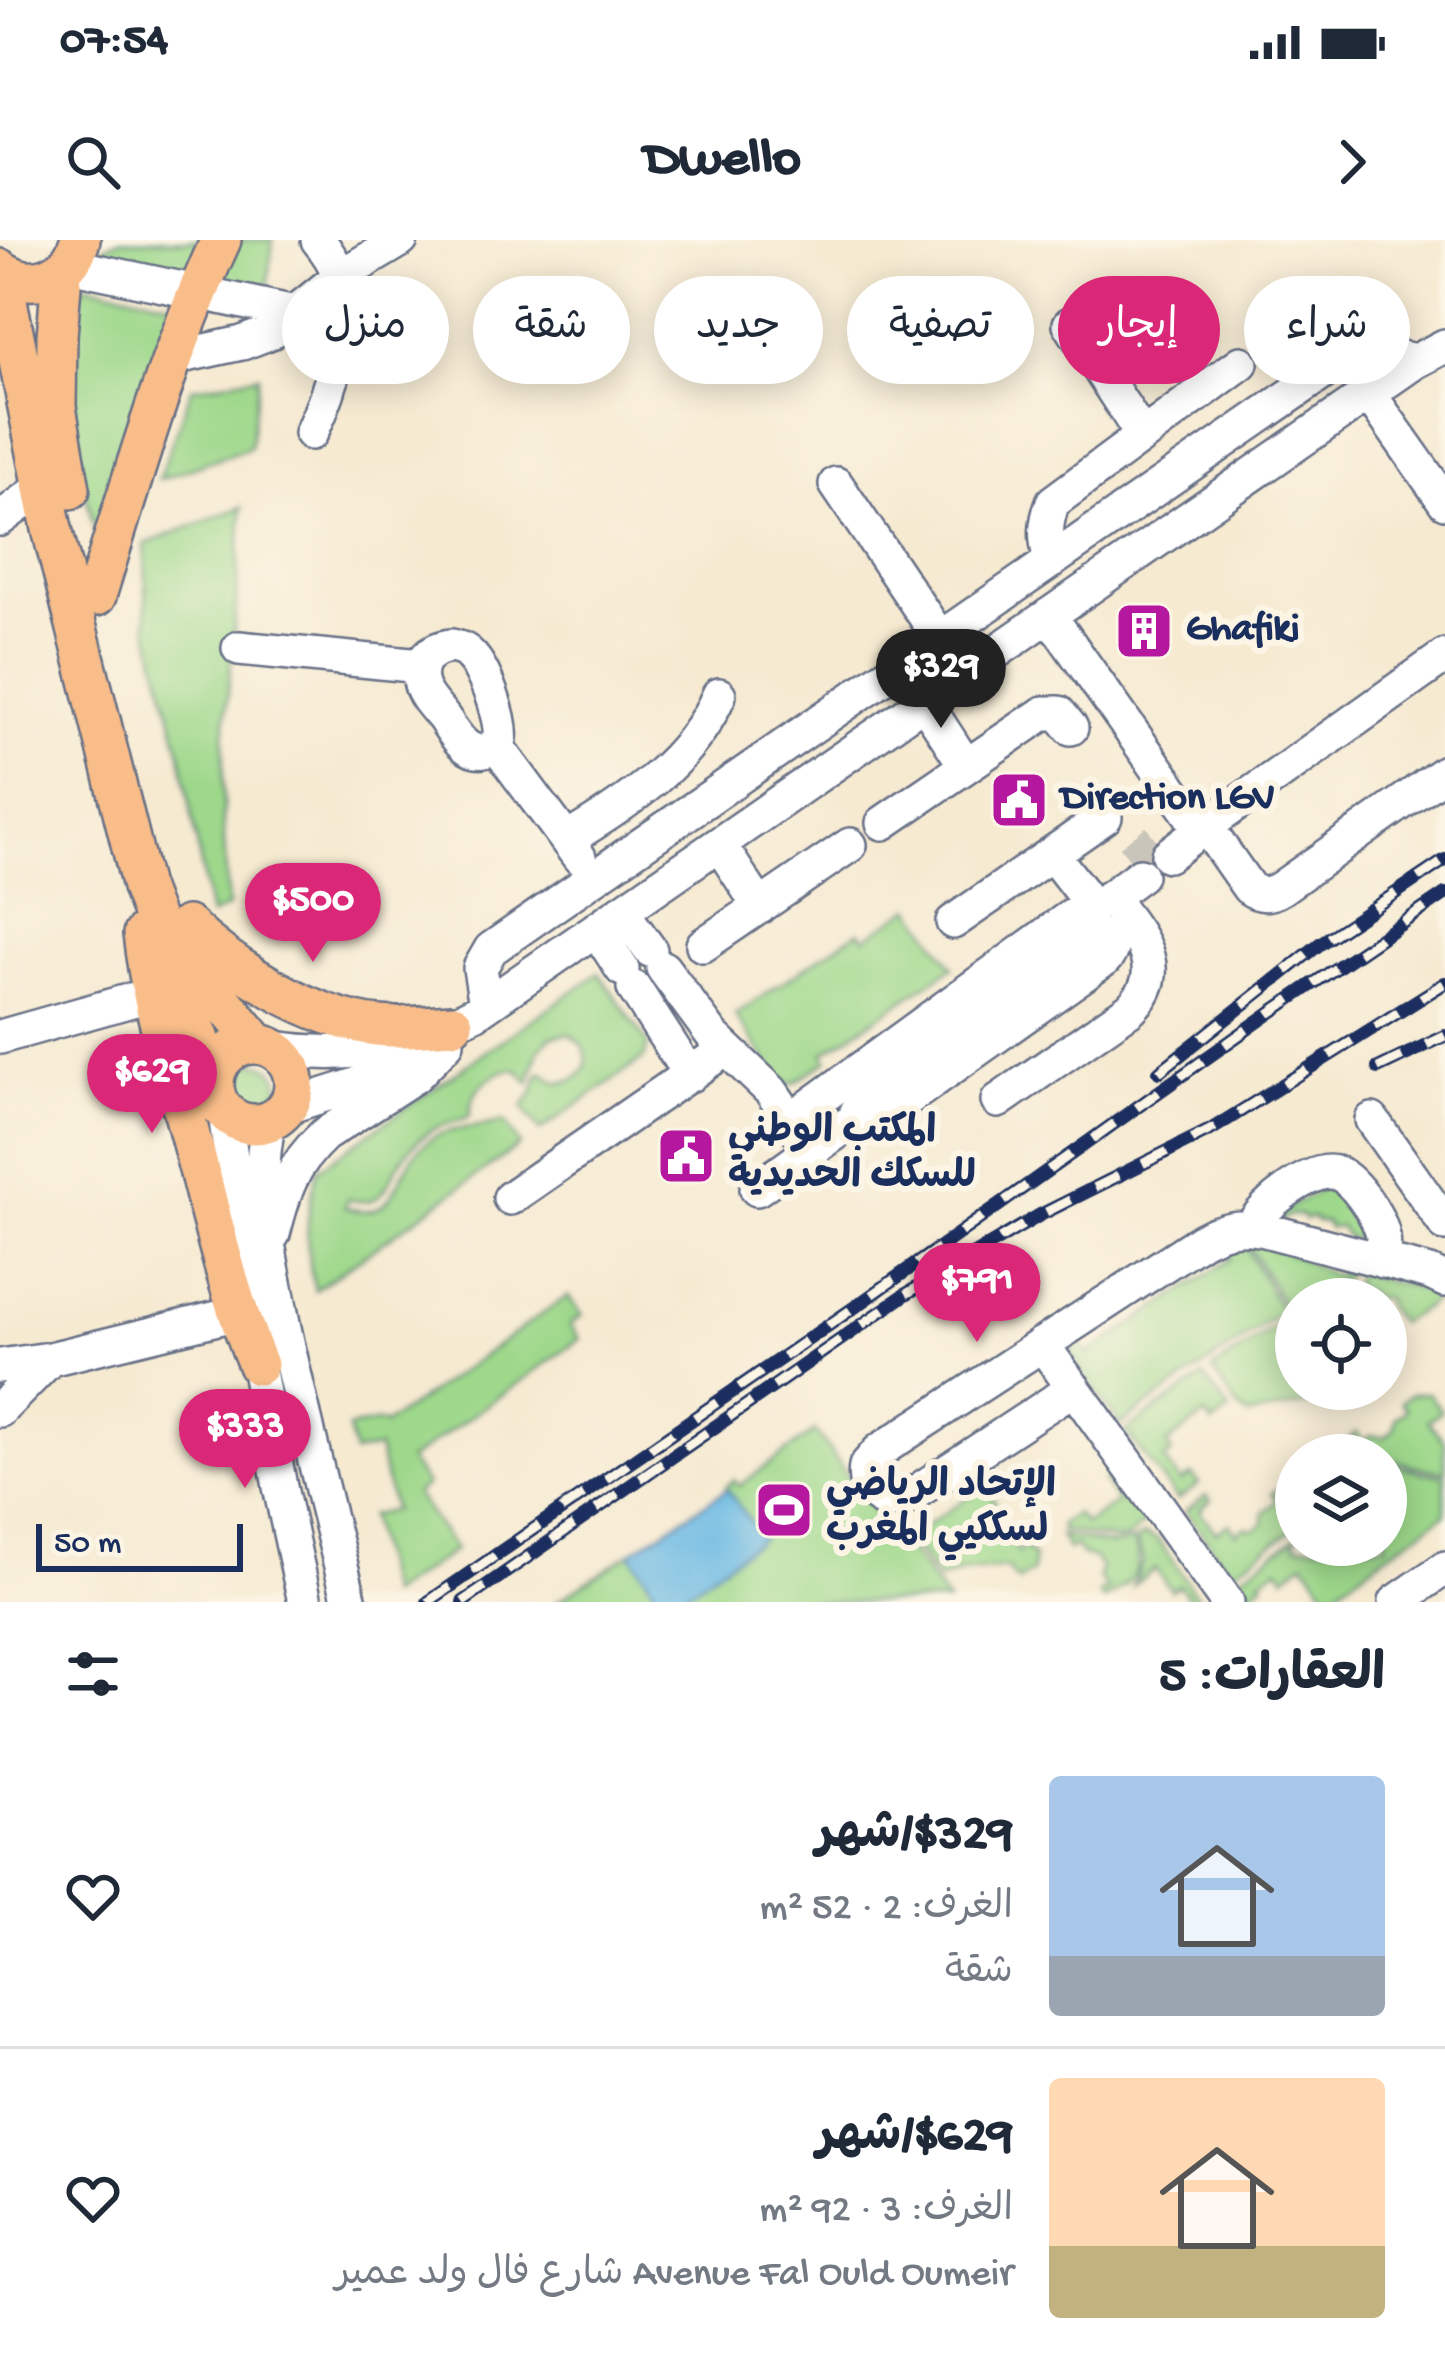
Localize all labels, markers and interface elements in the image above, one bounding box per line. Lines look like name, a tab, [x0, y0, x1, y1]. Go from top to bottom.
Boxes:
text: 07:54	[60, 16, 168, 69]
icon: search	[60, 129, 126, 195]
icon: forward	[1319, 129, 1385, 195]
text: Dwello	[644, 130, 801, 194]
chip: منزل	[282, 276, 449, 384]
chip: شقة	[473, 276, 630, 384]
chip: جديد	[654, 276, 823, 384]
chip: تصفية	[847, 276, 1034, 384]
chip: إيجار	[1058, 276, 1220, 384]
chip: شراء	[1244, 276, 1410, 384]
building icon: Ghafiki	[1113, 600, 1175, 662]
place label: Ghafiki	[1186, 608, 1299, 654]
pin: $329	[870, 629, 1012, 731]
text: $329	[903, 645, 979, 691]
public building icon: Direction LGV	[988, 769, 1050, 831]
place label: Direction LGV	[1058, 777, 1275, 823]
pin: $500	[242, 863, 384, 965]
text: $500	[272, 879, 354, 925]
pin: $629	[81, 1034, 223, 1136]
text: $629	[114, 1050, 190, 1096]
place label: المكتب الوطني للسكك الحديدية	[728, 1111, 976, 1202]
public building icon: المكتب الوطني للسكك الحديدية	[655, 1125, 717, 1187]
pin: $791	[906, 1243, 1048, 1345]
text: $791	[940, 1259, 1014, 1305]
map controls	[1275, 1278, 1407, 1566]
button: locate	[1275, 1278, 1407, 1410]
pin: $333	[174, 1389, 316, 1491]
text: $333	[206, 1405, 284, 1451]
button: layers	[1275, 1434, 1407, 1566]
place label: الإتحاد الرياضي لسككيي المغرب	[826, 1465, 1056, 1561]
sports icon: الإتحاد الرياضي لسككيي المغرب	[753, 1479, 815, 1541]
scale bar	[36, 1518, 243, 1571]
text: 50 m	[54, 1526, 121, 1564]
icon: filters	[60, 1641, 126, 1707]
text: العقارات: 5	[1159, 1649, 1385, 1709]
text: $329/شهر	[816, 1807, 1013, 1867]
icon: home	[1145, 1824, 1289, 1968]
icon: heart	[60, 1863, 126, 1929]
text: الغرف: 2 · 52 m²	[760, 1887, 1013, 1933]
text: شقة	[945, 1951, 1013, 1997]
text: $629/شهر	[817, 2109, 1013, 2169]
icon: home	[1145, 2126, 1289, 2270]
icon: heart	[60, 2165, 126, 2231]
text: الغرف: 3 · 92 m²	[760, 2189, 1013, 2235]
text: Avenue Fal Ould Oumeir شارع فال ولد عمير	[335, 2253, 1013, 2299]

